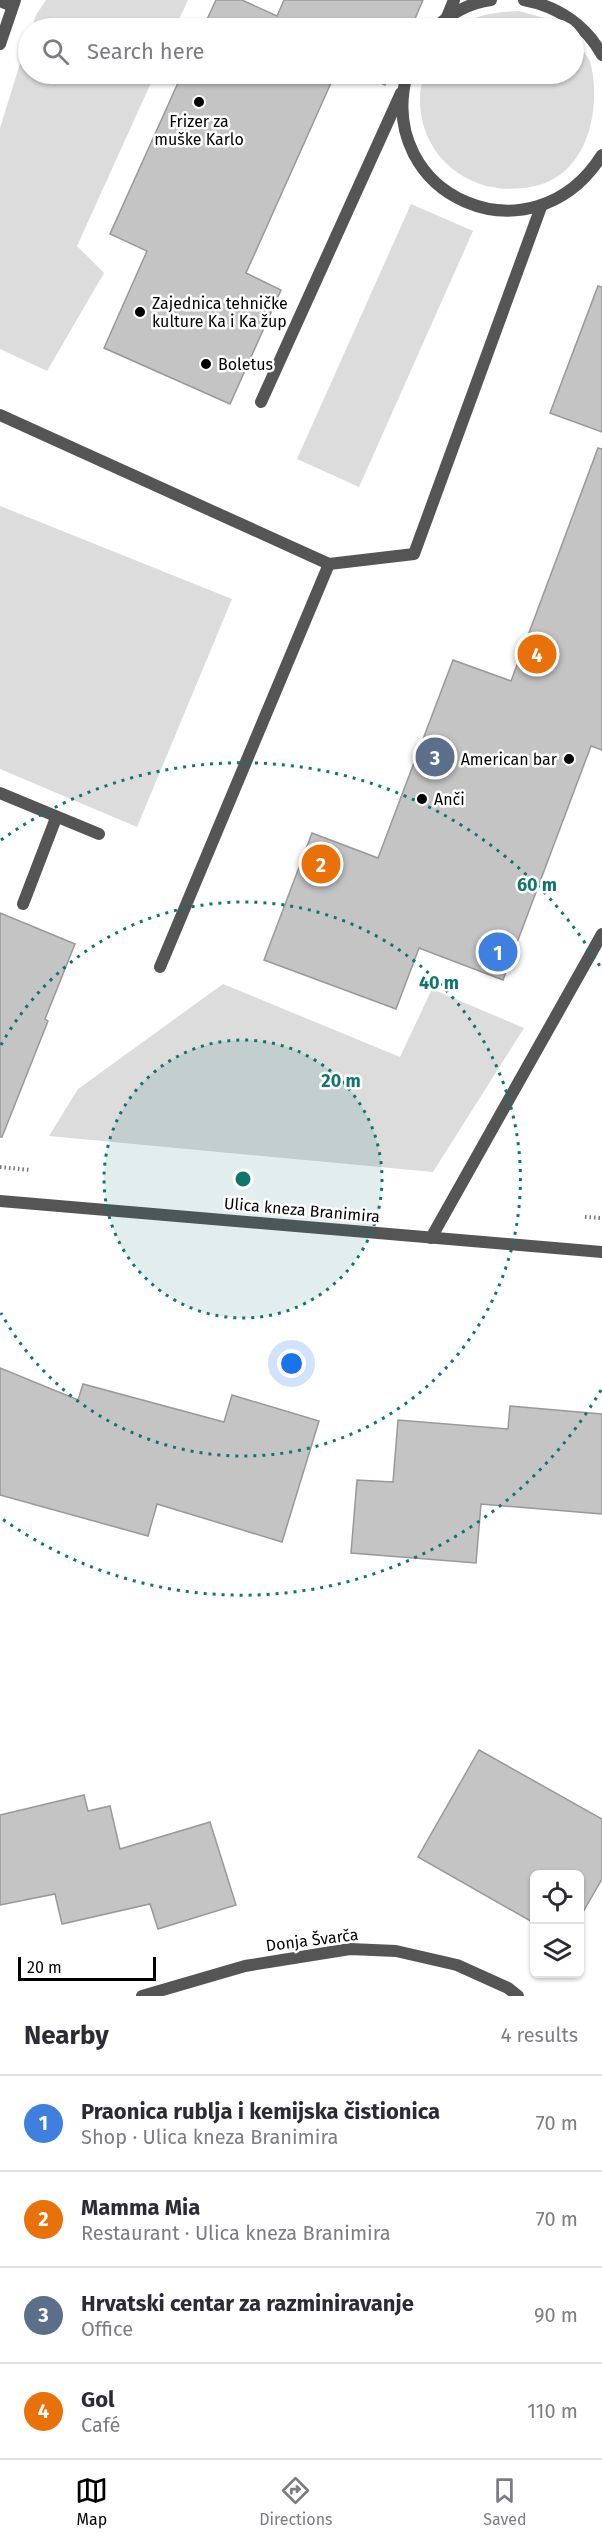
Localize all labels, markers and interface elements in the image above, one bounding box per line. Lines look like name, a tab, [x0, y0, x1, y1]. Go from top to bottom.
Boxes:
search box	[18, 18, 584, 84]
icon: search	[39, 35, 72, 68]
text: Search here	[87, 38, 205, 65]
marker: Frizer za muške Karlo	[192, 95, 206, 109]
place label: Frizer za muške Karlo	[154, 112, 244, 149]
place label: Zajednica tehničke kulture Ka i Ka žup	[152, 294, 288, 331]
marker: Zajednica tehničke kulture Ka i Ka žup	[133, 305, 147, 319]
place label: Boletus	[218, 355, 273, 374]
marker: Boletus	[199, 357, 213, 371]
pin: 4	[518, 632, 556, 676]
pin: 3	[416, 734, 454, 780]
place label: American bar	[461, 750, 558, 769]
marker: American bar	[562, 752, 576, 766]
place label: Anči	[434, 790, 465, 809]
marker: Anči	[415, 792, 429, 806]
pin: 2	[302, 842, 340, 886]
text: 60 m	[517, 874, 557, 896]
pin: 1	[478, 930, 518, 974]
text: 40 m	[419, 972, 459, 994]
text: 20 m	[321, 1070, 361, 1092]
centre of rings	[233, 1169, 253, 1189]
street label: Ulica kneza Branimira	[223, 1194, 381, 1226]
your location	[277, 1349, 306, 1378]
map controls	[530, 1870, 584, 1978]
button: locate	[530, 1870, 584, 1924]
street label: Donja Švarča	[264, 1924, 359, 1955]
button: layers	[530, 1924, 584, 1978]
scale bar	[18, 1954, 156, 1982]
text: 20 m	[27, 1958, 62, 1977]
text: Nearby	[24, 2020, 109, 2051]
text: 4 results	[501, 2023, 578, 2047]
text: Praonica rublja i kemijska čistionica	[81, 2098, 440, 2125]
text: 1	[39, 2111, 48, 2135]
text: 70 m	[536, 2111, 578, 2135]
text: Shop · Ulica kneza Branimira	[81, 2125, 338, 2149]
text: Mamma Mia	[81, 2194, 200, 2221]
text: 2	[38, 2207, 49, 2231]
text: 70 m	[536, 2207, 578, 2231]
text: Restaurant · Ulica kneza Branimira	[81, 2221, 391, 2245]
text: Hrvatski centar za razminiravanje	[81, 2290, 414, 2317]
text: 3	[38, 2303, 49, 2327]
text: 90 m	[534, 2303, 578, 2327]
text: Office	[81, 2317, 133, 2341]
text: Gol	[81, 2386, 115, 2413]
text: 4	[38, 2399, 49, 2423]
text: 110 m	[527, 2399, 578, 2423]
text: Café	[81, 2413, 120, 2437]
tab: Map	[75, 2474, 108, 2529]
tab: Directions	[259, 2474, 333, 2529]
tab: Saved	[483, 2474, 527, 2529]

